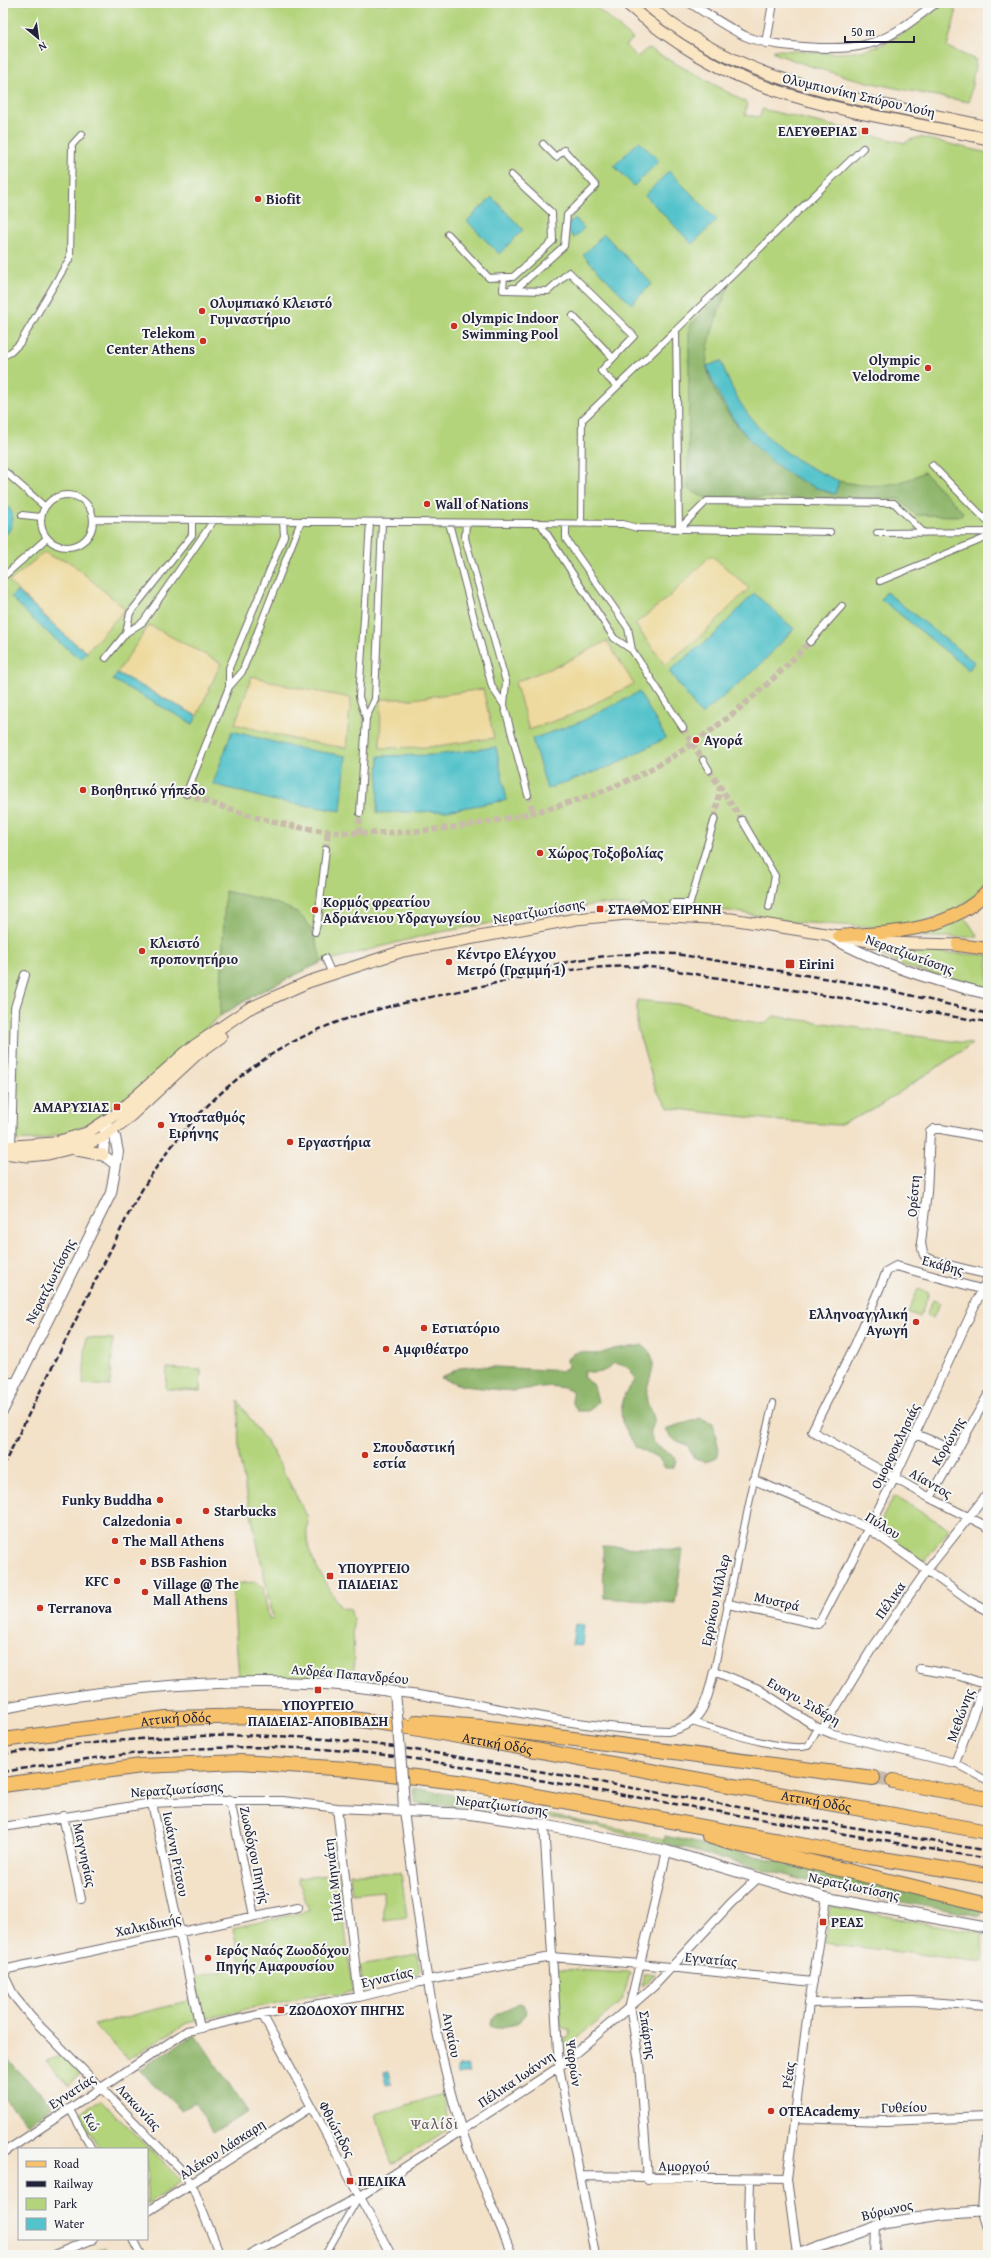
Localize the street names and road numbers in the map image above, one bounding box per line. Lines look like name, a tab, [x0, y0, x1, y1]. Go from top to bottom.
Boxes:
street label: Ολυμπιονίκη Σπύρου Λούη	[781, 68, 937, 122]
street label: Νερατζιωτίσσης	[491, 893, 587, 929]
street label: Νερατζιωτίσσης	[863, 929, 957, 979]
street label: Ορέστη	[902, 1174, 924, 1218]
street label: Νερατζιωτίσσης	[20, 1235, 80, 1327]
street label: Εκάβης	[920, 1250, 966, 1280]
street label: Ομορφοκλησιάς	[866, 1400, 924, 1492]
street label: Κορώνης	[926, 1413, 970, 1469]
street label: Αίαντος	[906, 1463, 956, 1503]
street label: Πύλου	[862, 1506, 904, 1544]
street label: Ερρίκου Μίλλερ	[695, 1552, 735, 1648]
street label: Πέλικα	[870, 1577, 910, 1623]
street label: Μυστρά	[752, 1586, 802, 1616]
street label: Ανδρέα Παπανδρέου	[290, 1659, 410, 1689]
street label: Ευαγυ. Σιδέρη	[764, 1672, 844, 1730]
street label: Μεθώνης	[941, 1686, 979, 1744]
street label: Αττική Οδός	[139, 1707, 211, 1731]
street label: Αττική Οδός	[461, 1727, 534, 1759]
street label: Νερατζιωτίσσης	[130, 1776, 224, 1802]
street label: Αττική Οδός	[779, 1785, 853, 1817]
street label: Νερατζιωτίσσης	[455, 1789, 549, 1821]
street label: Ζωοδόχου Πηγής	[235, 1804, 275, 1906]
street label: Ιωάννη Ρίτσου	[158, 1810, 194, 1898]
street label: Μαγνησίας	[68, 1821, 102, 1889]
street label: Ηλία Μηνιάτη	[318, 1837, 348, 1923]
street label: Νερατζιωτίσσης	[806, 1867, 902, 1905]
street label: Χαλκιδικής	[113, 1908, 183, 1942]
street label: Εγνατίας	[684, 1946, 738, 1972]
street label: Εγνατίας	[359, 1961, 415, 1993]
street label: Σπάρτης	[634, 2009, 662, 2061]
street label: Αιγαίου	[438, 2011, 466, 2059]
street label: Ψαρρών	[561, 2037, 587, 2088]
street label: Πέλικα Ιωάννη	[474, 2046, 558, 2112]
street label: Ρέας	[776, 2060, 800, 2090]
street label: Εγνατίας	[45, 2068, 99, 2114]
street label: Λακωνίας	[112, 2079, 166, 2135]
street label: Φθιώτιδος	[314, 2097, 360, 2161]
street label: Γυθείου	[881, 2097, 927, 2117]
street label: Κώ	[79, 2109, 105, 2135]
street label: Αλέκου Λάσκαρη	[175, 2114, 269, 2184]
street label: Αμοργού	[658, 2156, 710, 2176]
street label: Βύρωνος	[859, 2194, 915, 2226]

